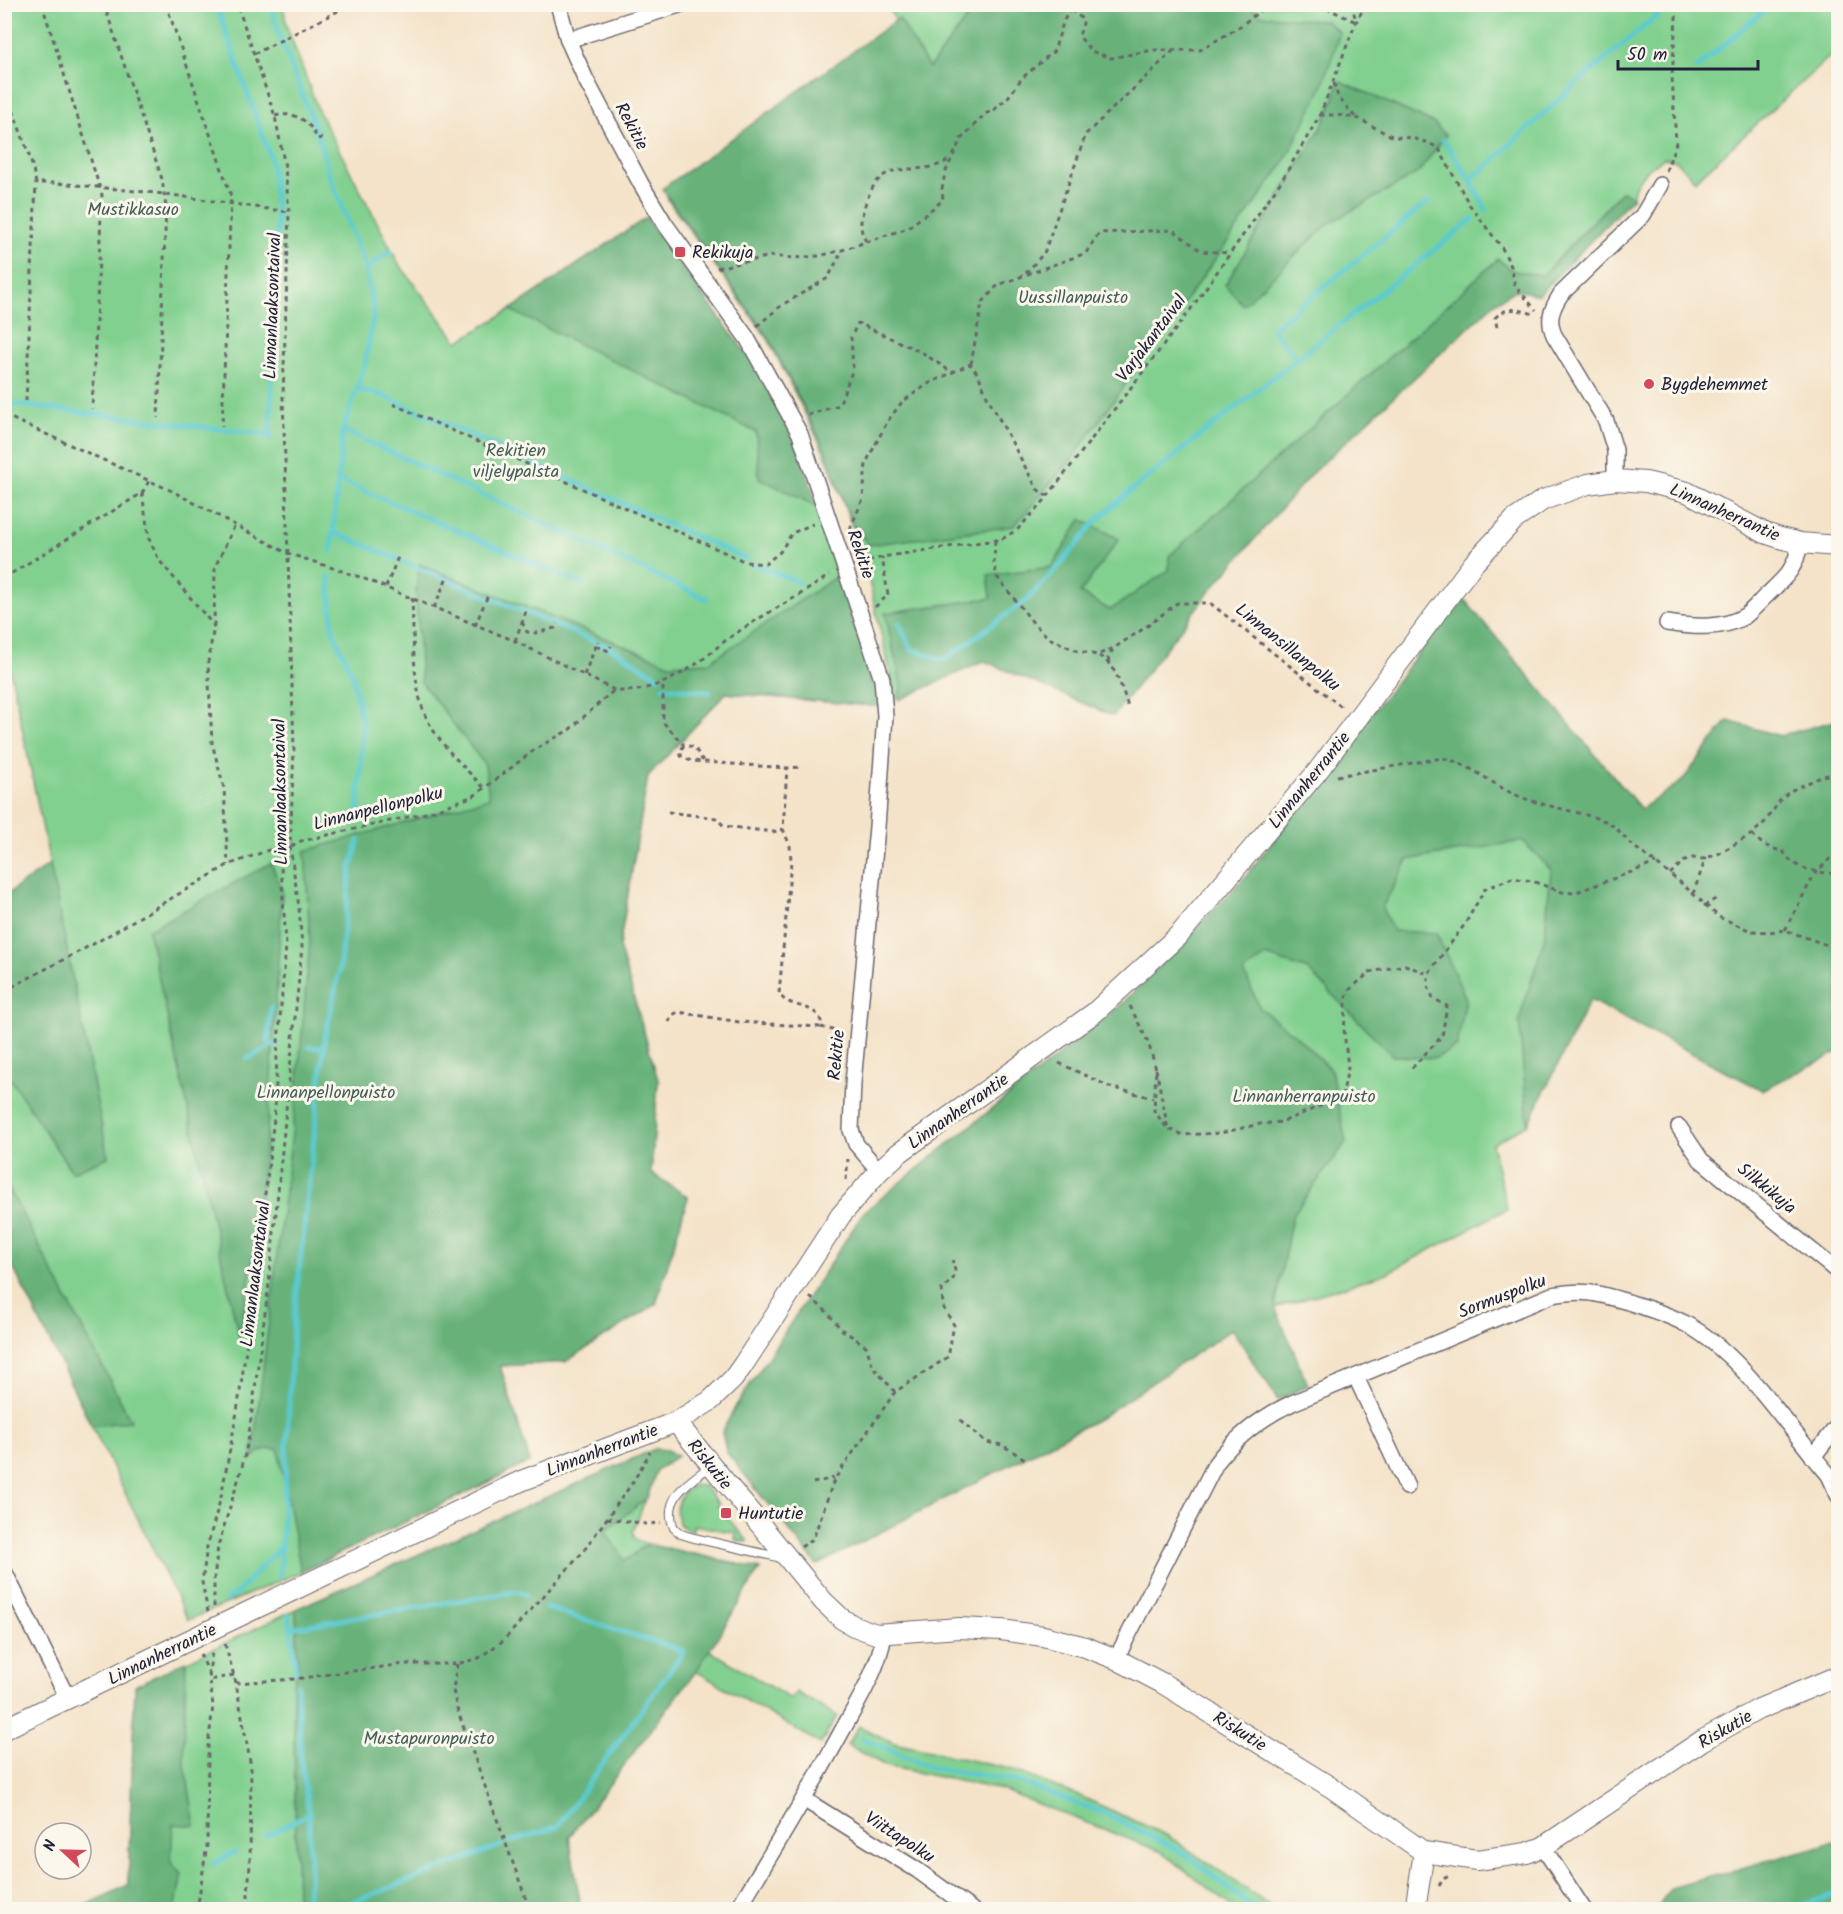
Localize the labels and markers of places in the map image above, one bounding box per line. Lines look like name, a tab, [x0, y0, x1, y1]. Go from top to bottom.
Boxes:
place label: Rekikuja	[692, 239, 753, 268]
marker: Rekikuja	[673, 245, 687, 259]
place label: Bygdehemmet	[1661, 371, 1769, 400]
marker: Bygdehemmet	[1642, 377, 1656, 391]
place label: Huntutie	[738, 1500, 803, 1529]
marker: Huntutie	[719, 1506, 733, 1520]

